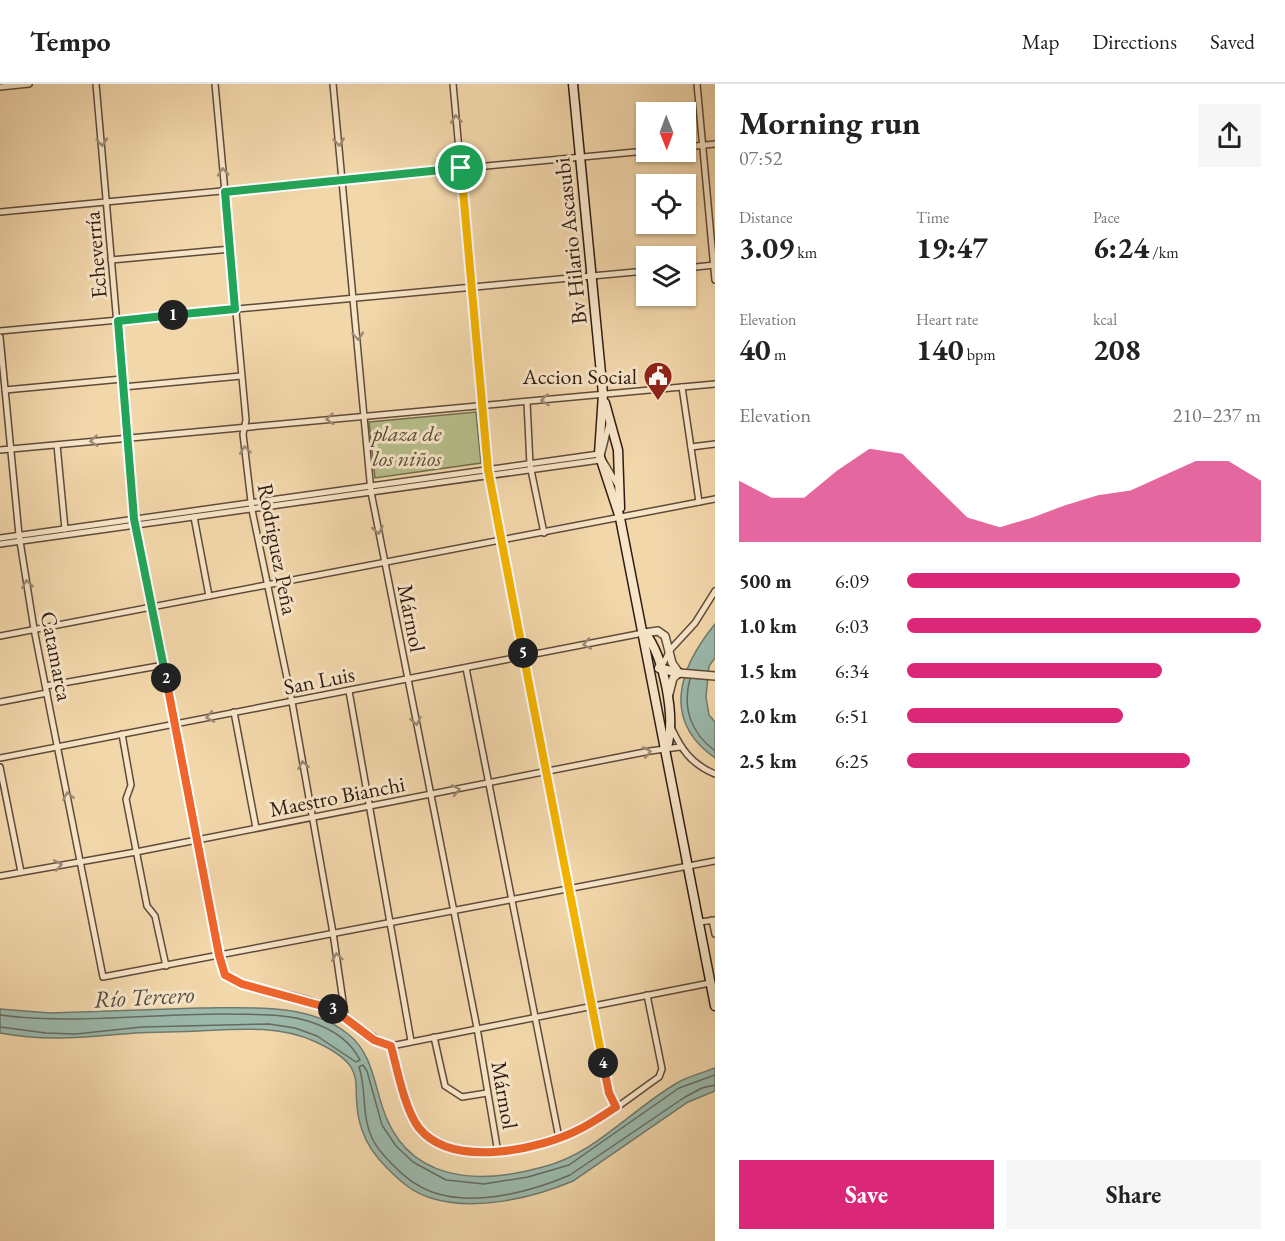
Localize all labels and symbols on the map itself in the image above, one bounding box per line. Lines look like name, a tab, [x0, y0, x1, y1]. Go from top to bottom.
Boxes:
north arrow	[636, 102, 696, 162]
one-way arrow	[450, 114, 463, 123]
one-way arrow	[95, 138, 108, 147]
one-way arrow	[332, 138, 345, 147]
pin	[435, 142, 486, 193]
street label: Bv Hilario Ascasubi	[547, 156, 594, 326]
one-way arrow	[217, 168, 230, 177]
street label: Echeverría	[77, 210, 114, 300]
pin: 1	[158, 300, 188, 330]
one-way arrow	[351, 332, 364, 341]
public building icon: Accion Social	[642, 360, 674, 402]
place label: Accion Social	[521, 362, 637, 391]
one-way arrow	[540, 393, 549, 406]
one-way arrow	[325, 412, 334, 425]
park label: plaza de los niños	[370, 419, 442, 473]
one-way arrow	[89, 434, 98, 447]
one-way arrow	[239, 445, 251, 454]
street label: Rodriguez Peña	[251, 481, 304, 617]
one-way arrow	[371, 525, 384, 535]
one-way arrow	[21, 579, 33, 588]
street label: Mármol	[391, 582, 432, 654]
street label: Catamarca	[34, 609, 79, 704]
one-way arrow	[582, 637, 592, 650]
pin: 5	[508, 638, 538, 668]
street label: San Luis	[281, 659, 357, 702]
pin: 2	[151, 663, 181, 693]
one-way arrow	[205, 710, 215, 723]
one-way arrow	[408, 716, 421, 726]
one-way arrow	[641, 746, 651, 759]
one-way arrow	[297, 761, 310, 771]
street label: Maestro Bianchi	[267, 769, 407, 824]
one-way arrow	[450, 784, 460, 797]
one-way arrow	[62, 791, 75, 801]
one-way arrow	[52, 859, 62, 872]
one-way arrow	[331, 953, 343, 962]
water label: Río Tercero	[93, 978, 195, 1015]
pin: 3	[318, 994, 348, 1024]
pin: 4	[588, 1048, 618, 1078]
street label: Mármol	[484, 1059, 525, 1131]

